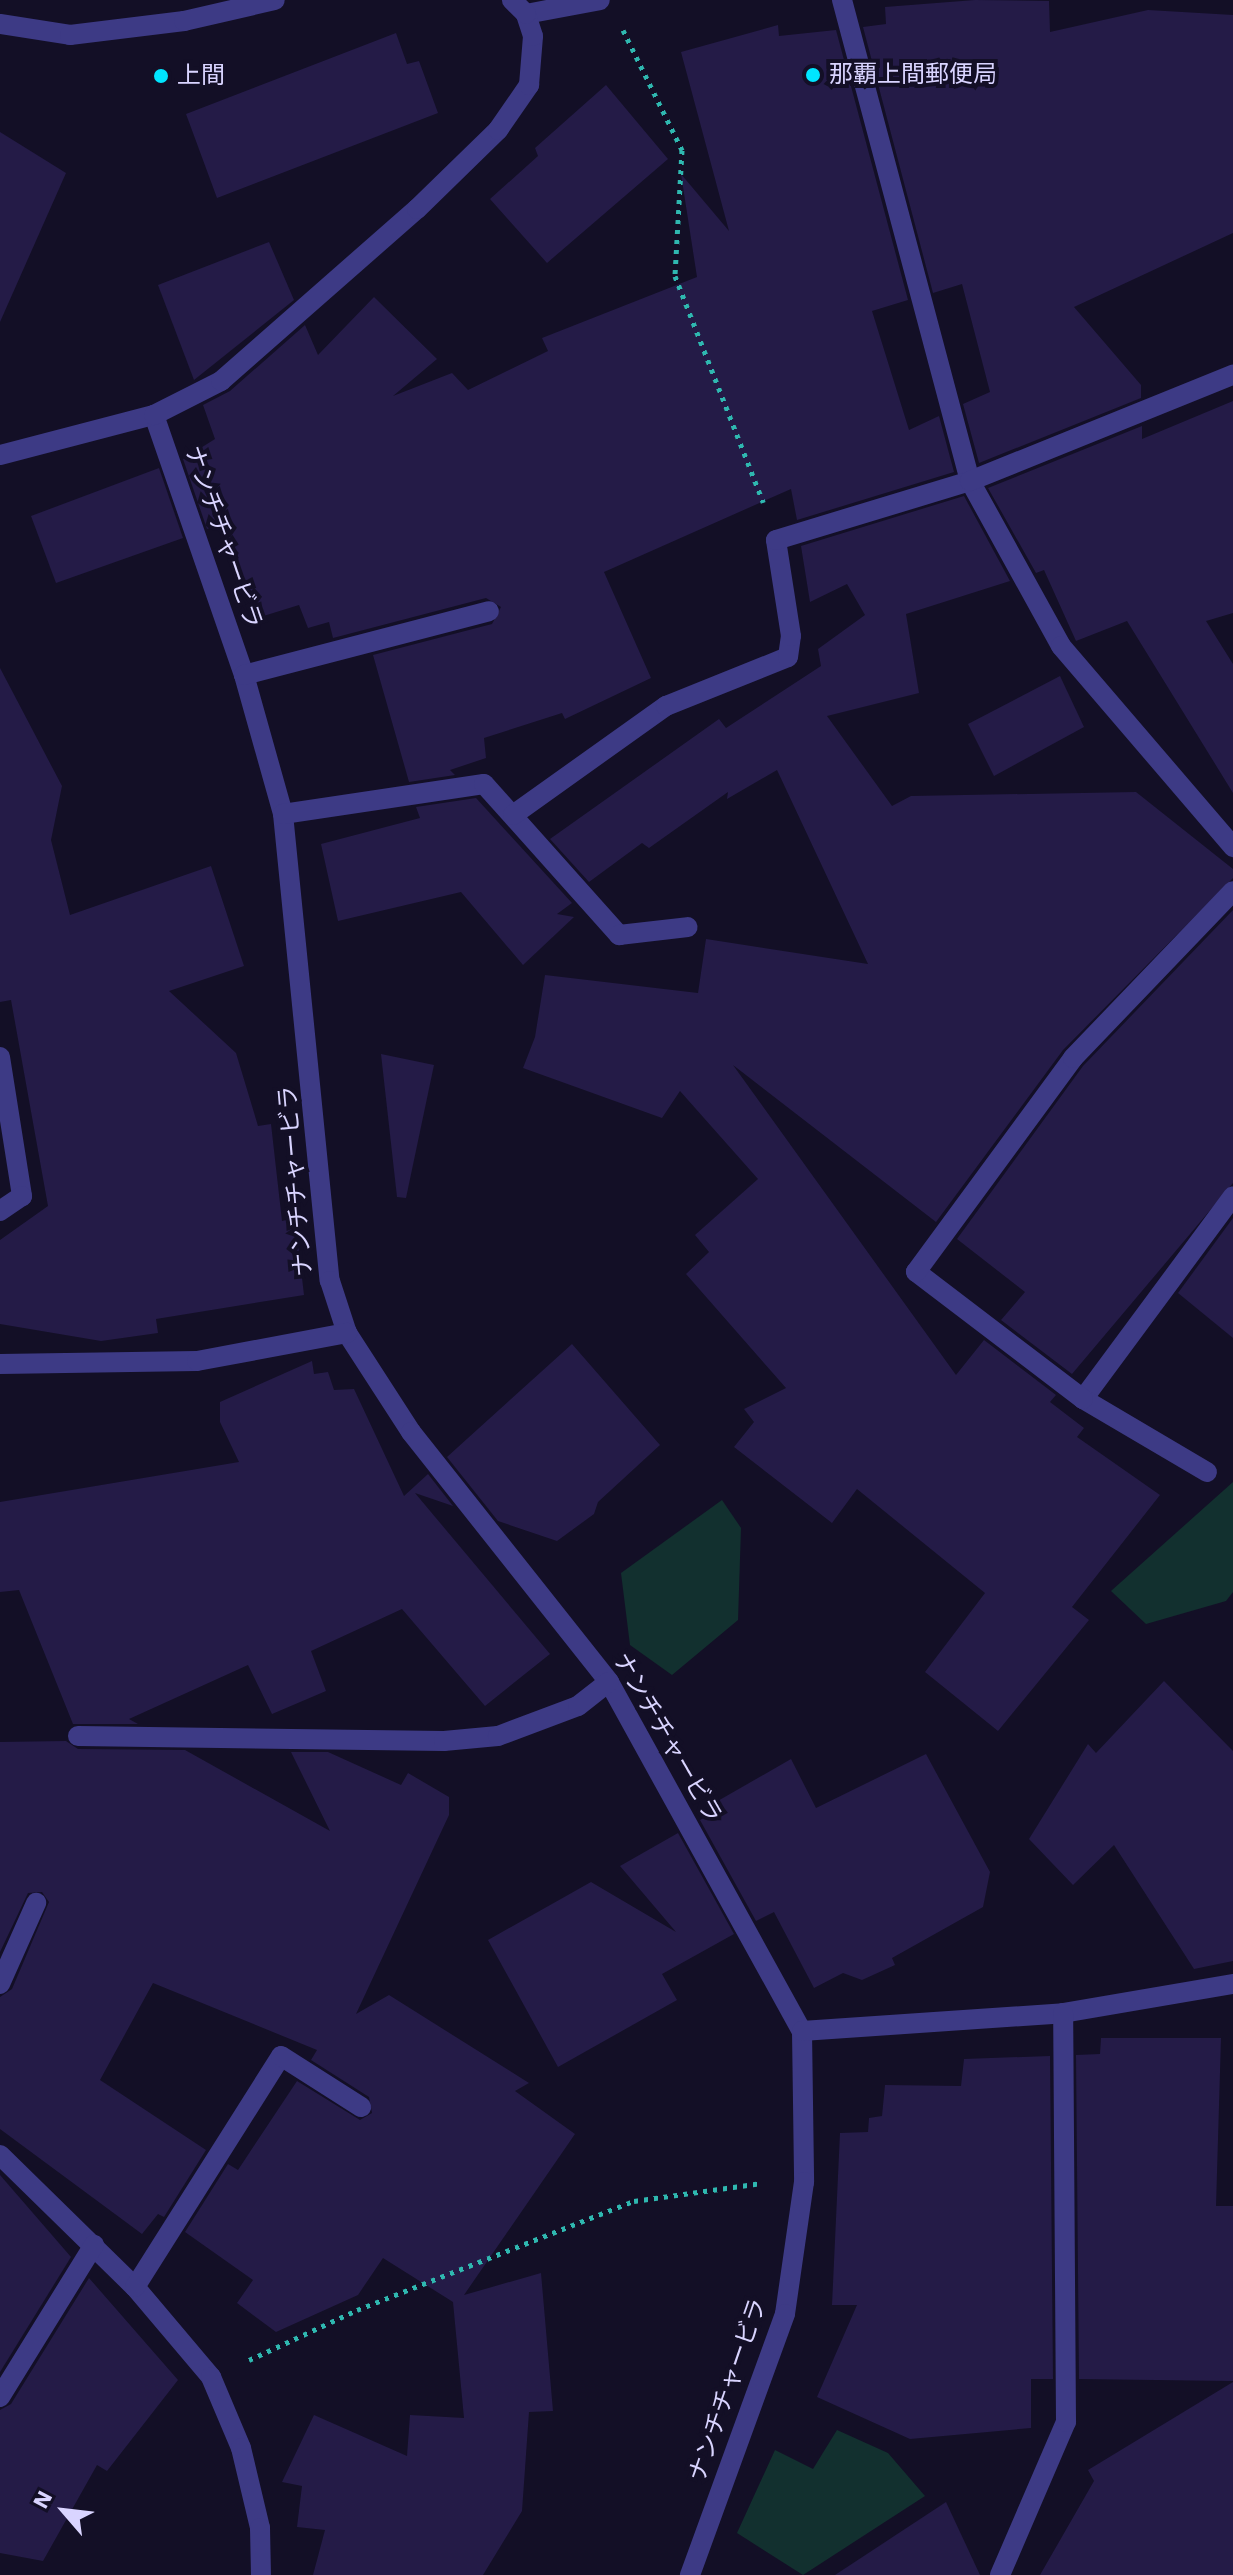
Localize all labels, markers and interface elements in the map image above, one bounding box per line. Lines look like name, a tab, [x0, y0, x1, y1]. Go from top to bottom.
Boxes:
place label: 那覇上間郵便局	[829, 61, 997, 89]
place label: 上間	[177, 62, 225, 90]
marker: 那覇上間郵便局	[804, 66, 822, 84]
marker: 上間	[152, 67, 170, 85]
street label: ナンチチャービラ	[178, 442, 268, 632]
street label: ナンチチャービラ	[273, 1084, 319, 1278]
street label: ナンチチャービラ	[607, 1648, 727, 1828]
street label: ナンチチャービラ	[683, 2295, 773, 2485]
north arrow	[24, 2471, 104, 2551]
text: N	[28, 2486, 57, 2513]

